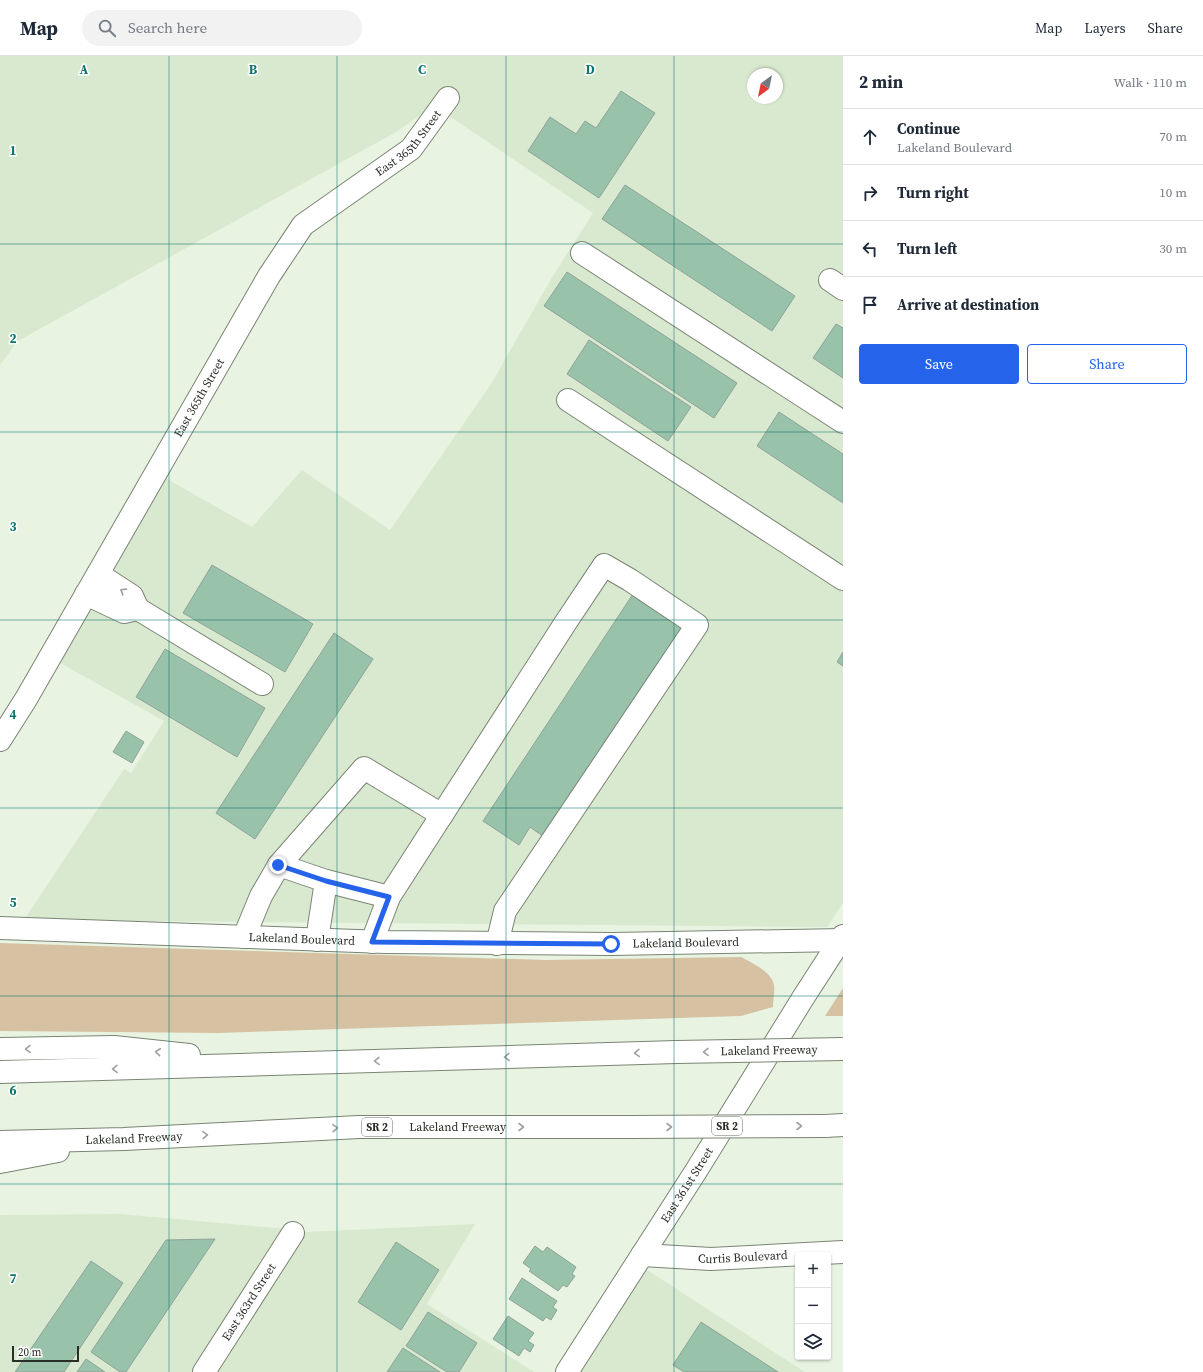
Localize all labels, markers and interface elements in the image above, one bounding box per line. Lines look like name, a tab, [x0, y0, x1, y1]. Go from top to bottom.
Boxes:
search box	[82, 10, 362, 46]
text: Map	[20, 15, 58, 41]
icon: search	[96, 17, 118, 39]
text: Search here	[128, 17, 207, 38]
text: Map	[1035, 18, 1062, 38]
text: Layers	[1084, 18, 1126, 38]
text: Share	[1148, 18, 1183, 38]
text: A	[80, 61, 89, 78]
text: B	[249, 61, 258, 78]
text: C	[418, 61, 426, 78]
text: D	[585, 61, 595, 78]
north arrow	[747, 68, 783, 104]
text: 2 min	[859, 70, 903, 94]
text: Walk · 110 m	[1114, 74, 1187, 91]
street label: East 365th Street	[372, 107, 445, 180]
text: Continue	[897, 118, 960, 139]
icon: ahead	[859, 126, 881, 148]
text: 70 m	[1159, 128, 1187, 145]
text: Lakeland Boulevard	[897, 139, 1012, 156]
text: 1	[9, 142, 17, 159]
icon: right	[859, 182, 881, 204]
text: Turn right	[897, 182, 969, 203]
text: 10 m	[1159, 184, 1187, 201]
icon: left	[859, 238, 881, 260]
text: Turn left	[897, 238, 957, 259]
text: 30 m	[1159, 240, 1187, 257]
icon: arrive	[859, 294, 881, 316]
text: Arrive at destination	[897, 294, 1039, 315]
text: 2	[9, 330, 17, 347]
button: Save	[859, 344, 1019, 384]
button: Share	[1027, 344, 1187, 384]
street label: East 365th Street	[170, 355, 228, 440]
text: 3	[9, 518, 17, 535]
one-way arrow	[120, 588, 127, 595]
text: 4	[9, 706, 17, 723]
route end	[269, 856, 287, 874]
text: 5	[9, 894, 17, 911]
street label: Lakeland Boulevard	[248, 929, 355, 949]
street label: Lakeland Boulevard	[632, 934, 739, 952]
route start	[602, 935, 620, 953]
street label: Lakeland Freeway	[720, 1041, 818, 1059]
one-way arrow	[25, 1044, 31, 1053]
one-way arrow	[155, 1047, 161, 1056]
one-way arrow	[703, 1048, 709, 1056]
one-way arrow	[634, 1049, 640, 1058]
one-way arrow	[504, 1053, 510, 1061]
one-way arrow	[374, 1057, 380, 1065]
one-way arrow	[112, 1064, 118, 1073]
text: 6	[9, 1082, 17, 1099]
road number: SR 2	[712, 1117, 742, 1135]
road number: SR 2	[362, 1118, 392, 1136]
street label: Lakeland Freeway	[409, 1119, 507, 1135]
one-way arrow	[796, 1122, 802, 1130]
one-way arrow	[518, 1123, 524, 1131]
one-way arrow	[666, 1123, 672, 1131]
one-way arrow	[332, 1124, 338, 1133]
street label: Lakeland Freeway	[85, 1128, 184, 1148]
one-way arrow	[202, 1131, 208, 1139]
street label: East 361st Street	[657, 1144, 717, 1226]
street label: Curtis Boulevard	[698, 1247, 788, 1267]
map controls	[795, 1252, 831, 1360]
button: +	[795, 1252, 831, 1288]
street label: East 363rd Street	[218, 1260, 280, 1344]
text: 7	[9, 1270, 17, 1287]
button: −	[795, 1288, 831, 1324]
button: layers	[795, 1324, 831, 1360]
scale bar	[12, 1344, 79, 1363]
text: 20 m	[18, 1345, 41, 1360]

